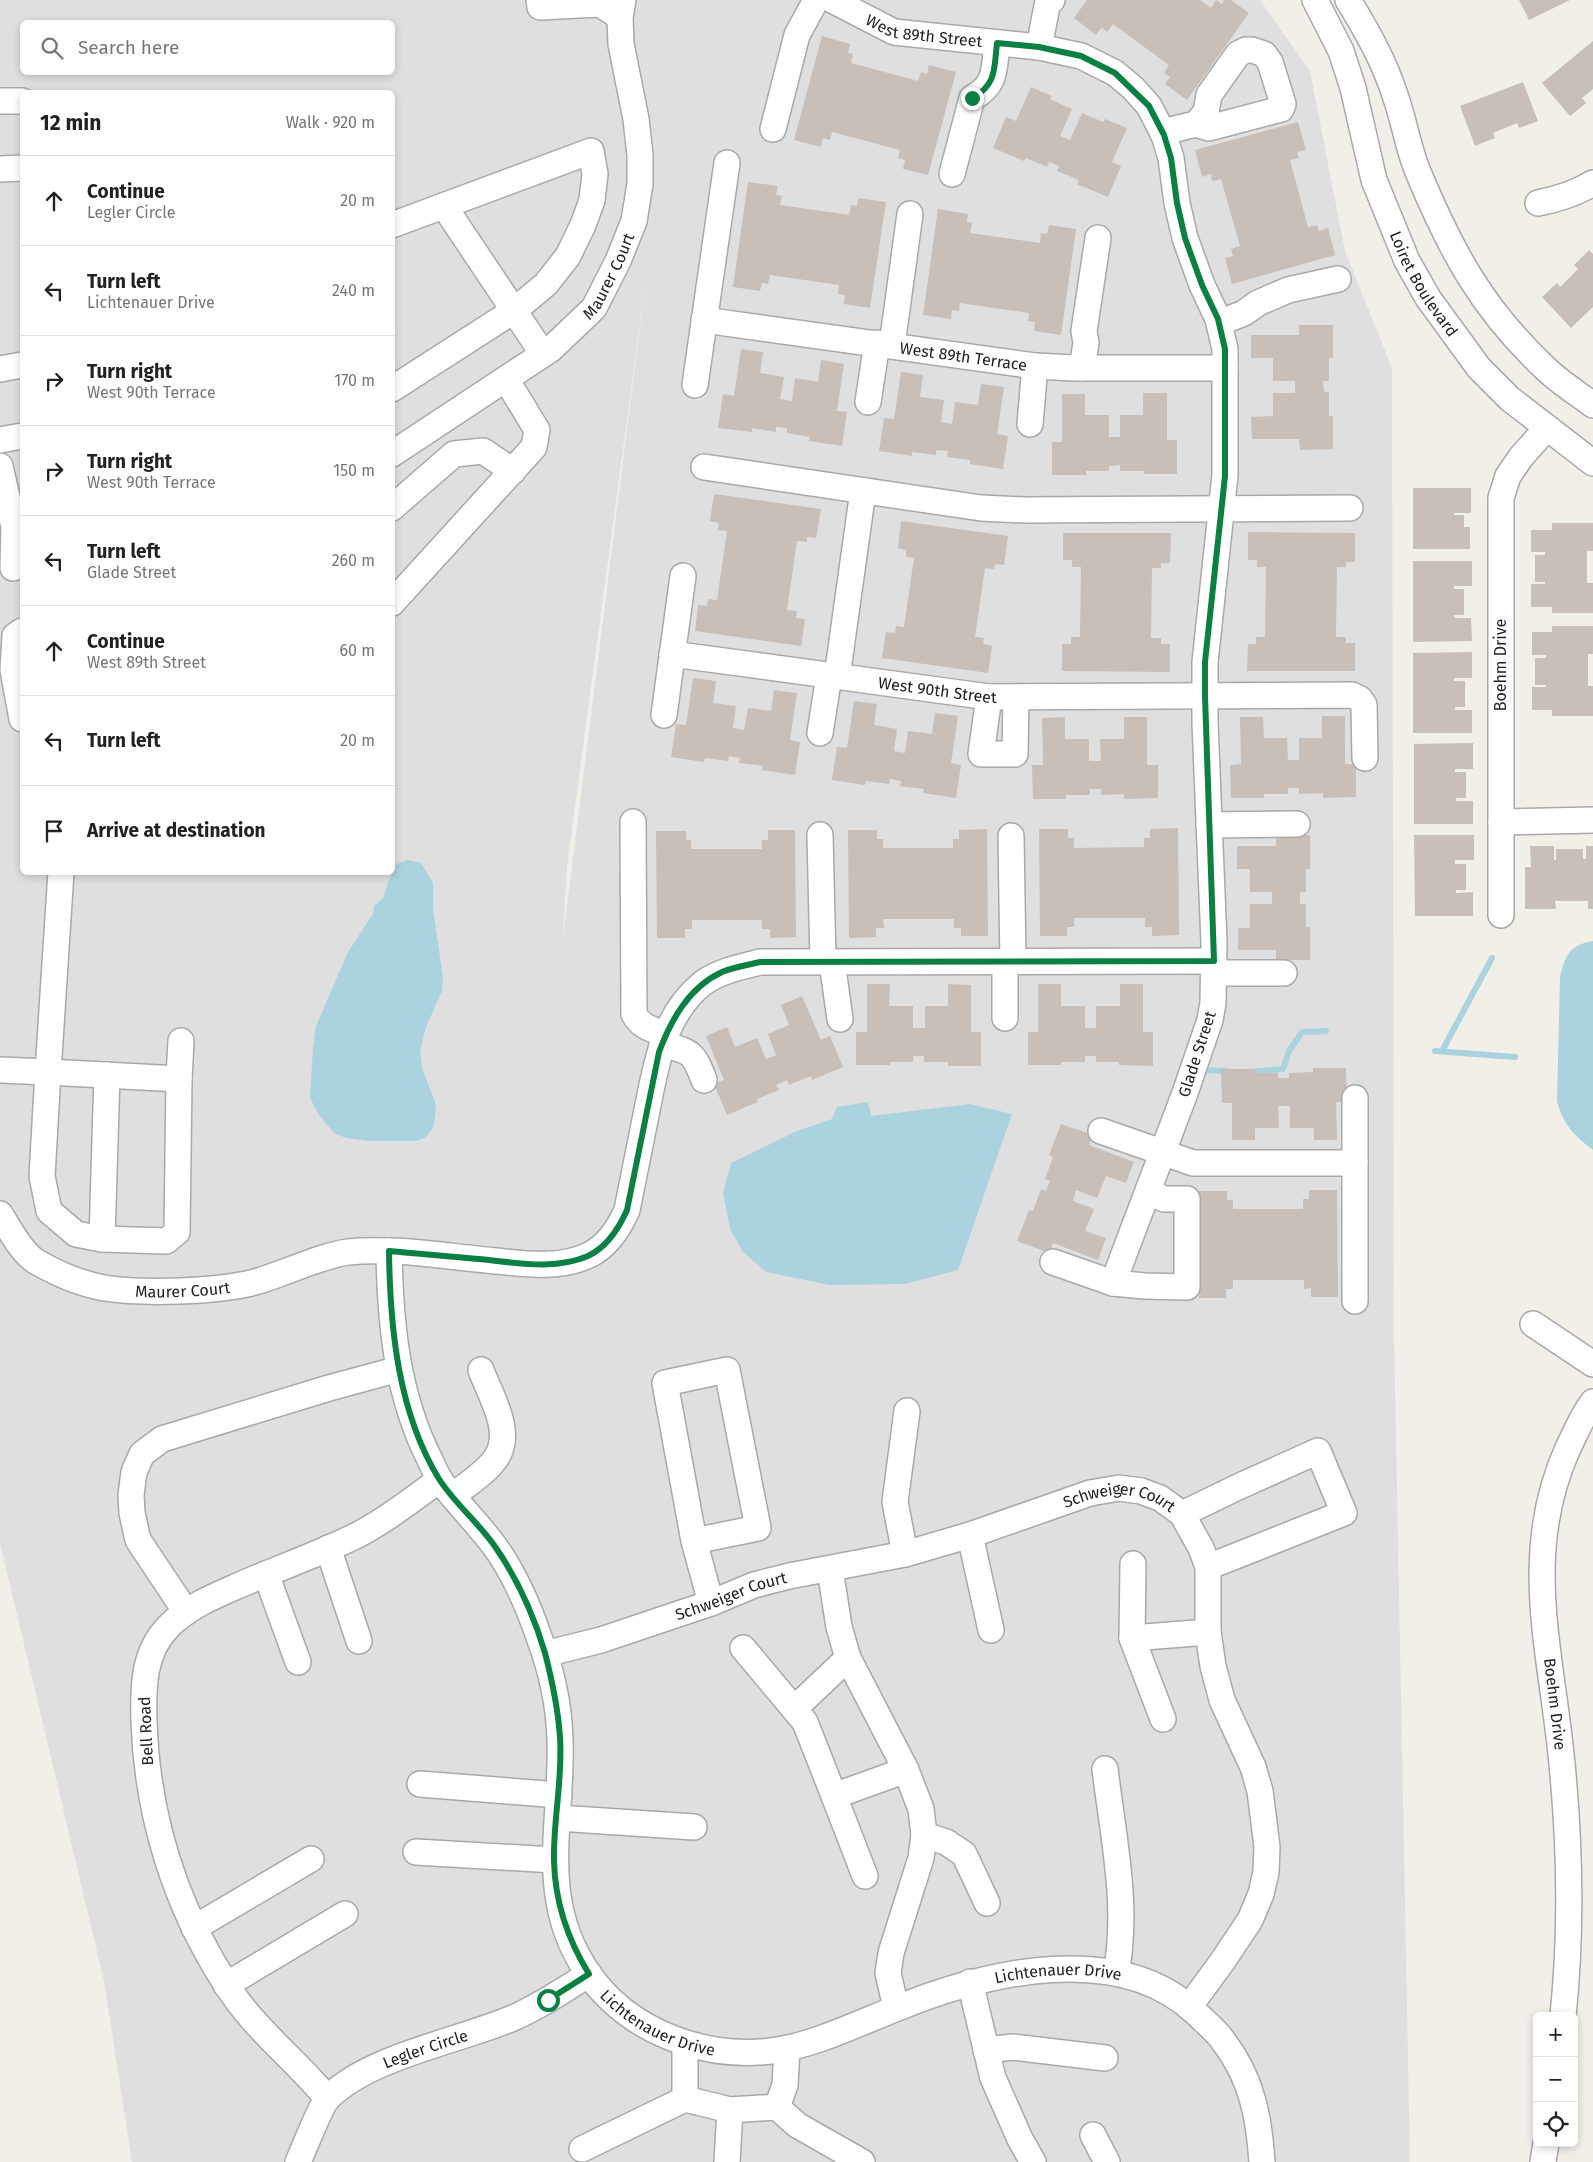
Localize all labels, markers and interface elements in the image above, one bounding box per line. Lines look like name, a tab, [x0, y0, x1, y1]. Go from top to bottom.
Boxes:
street label: West 89th Street	[863, 10, 984, 51]
search box	[20, 20, 395, 75]
icon: search	[38, 34, 66, 62]
text: Search here	[78, 36, 179, 59]
route end	[961, 87, 984, 110]
text: 12 min	[40, 110, 101, 136]
text: Walk · 920 m	[286, 113, 375, 132]
text: Continue	[87, 180, 165, 203]
icon: ahead	[40, 187, 68, 215]
text: 20 m	[340, 191, 375, 210]
text: Legler Circle	[87, 203, 176, 222]
street label: Loiret Boulevard	[1386, 228, 1462, 340]
street label: Maurer Court	[579, 230, 638, 323]
text: Turn left	[87, 270, 161, 293]
icon: left	[40, 277, 68, 305]
text: 240 m	[332, 281, 375, 300]
text: Lichtenauer Drive	[87, 293, 215, 312]
street label: West 89th Terrace	[899, 338, 1028, 374]
text: Turn right	[87, 360, 172, 383]
icon: right	[40, 367, 68, 395]
text: 170 m	[334, 371, 375, 390]
text: West 90th Terrace	[87, 383, 216, 402]
text: Turn right	[87, 450, 172, 473]
icon: right	[40, 457, 68, 485]
text: 150 m	[333, 461, 375, 480]
text: West 90th Terrace	[87, 473, 216, 492]
text: Turn left	[87, 540, 161, 563]
icon: left	[40, 547, 68, 575]
text: 260 m	[332, 551, 375, 570]
text: Glade Street	[87, 563, 176, 582]
street label: Boehm Drive	[1491, 619, 1510, 711]
text: Continue	[87, 630, 165, 653]
icon: ahead	[40, 637, 68, 665]
text: 60 m	[340, 641, 375, 660]
text: West 89th Street	[87, 653, 206, 672]
street label: West 90th Street	[877, 673, 997, 707]
icon: left	[40, 727, 68, 755]
text: Turn left	[87, 729, 161, 752]
text: 20 m	[340, 731, 375, 750]
icon: arrive	[40, 817, 68, 845]
text: Arrive at destination	[87, 819, 266, 842]
street label: Glade Street	[1174, 1008, 1220, 1099]
street label: Maurer Court	[135, 1277, 231, 1301]
street label: Schweiger Court	[1060, 1478, 1180, 1516]
street label: Schweiger Court	[673, 1567, 789, 1624]
street label: Boehm Drive	[1540, 1657, 1570, 1751]
street label: Bell Road	[135, 1696, 157, 1766]
street label: Lichtenauer Drive	[993, 1959, 1123, 1987]
street label: Lichtenauer Drive	[596, 1985, 717, 2059]
route start	[537, 1989, 560, 2012]
map controls	[1533, 2012, 1578, 2147]
button: +	[1533, 2012, 1578, 2057]
street label: Legler Circle	[380, 2025, 470, 2072]
button: −	[1533, 2057, 1578, 2102]
button: locate	[1533, 2102, 1578, 2147]

